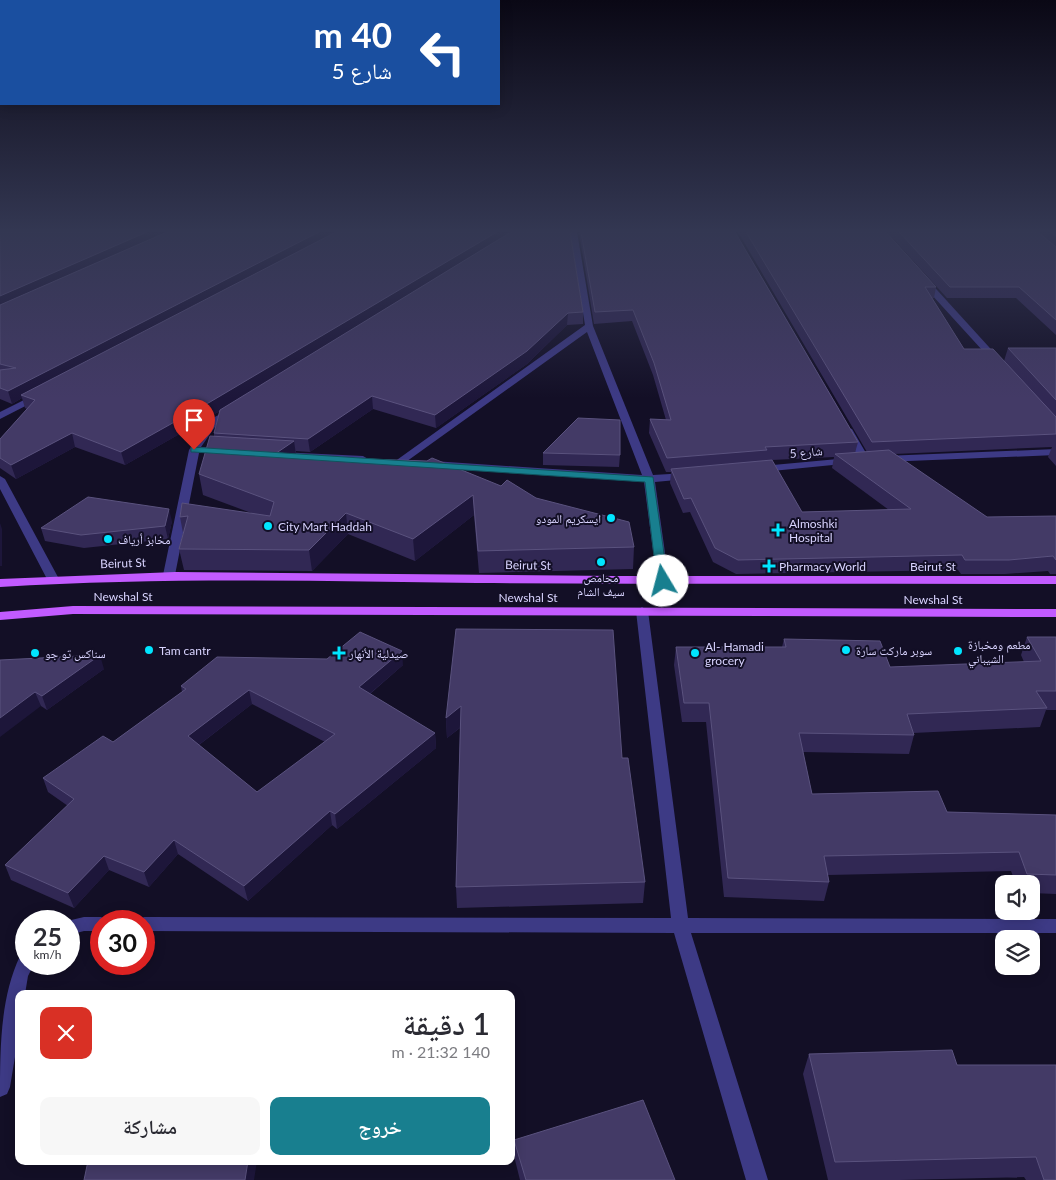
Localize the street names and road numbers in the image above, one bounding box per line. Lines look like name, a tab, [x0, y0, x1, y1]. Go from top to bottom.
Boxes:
street label: شارع 5	[789, 443, 823, 462]
street label: Beirut St	[100, 555, 147, 571]
street label: Beirut St	[505, 557, 552, 573]
street label: Beirut St	[910, 559, 957, 574]
street label: Newshal St	[94, 589, 153, 604]
street label: Newshal St	[499, 590, 558, 605]
street label: Newshal St	[904, 592, 963, 607]

